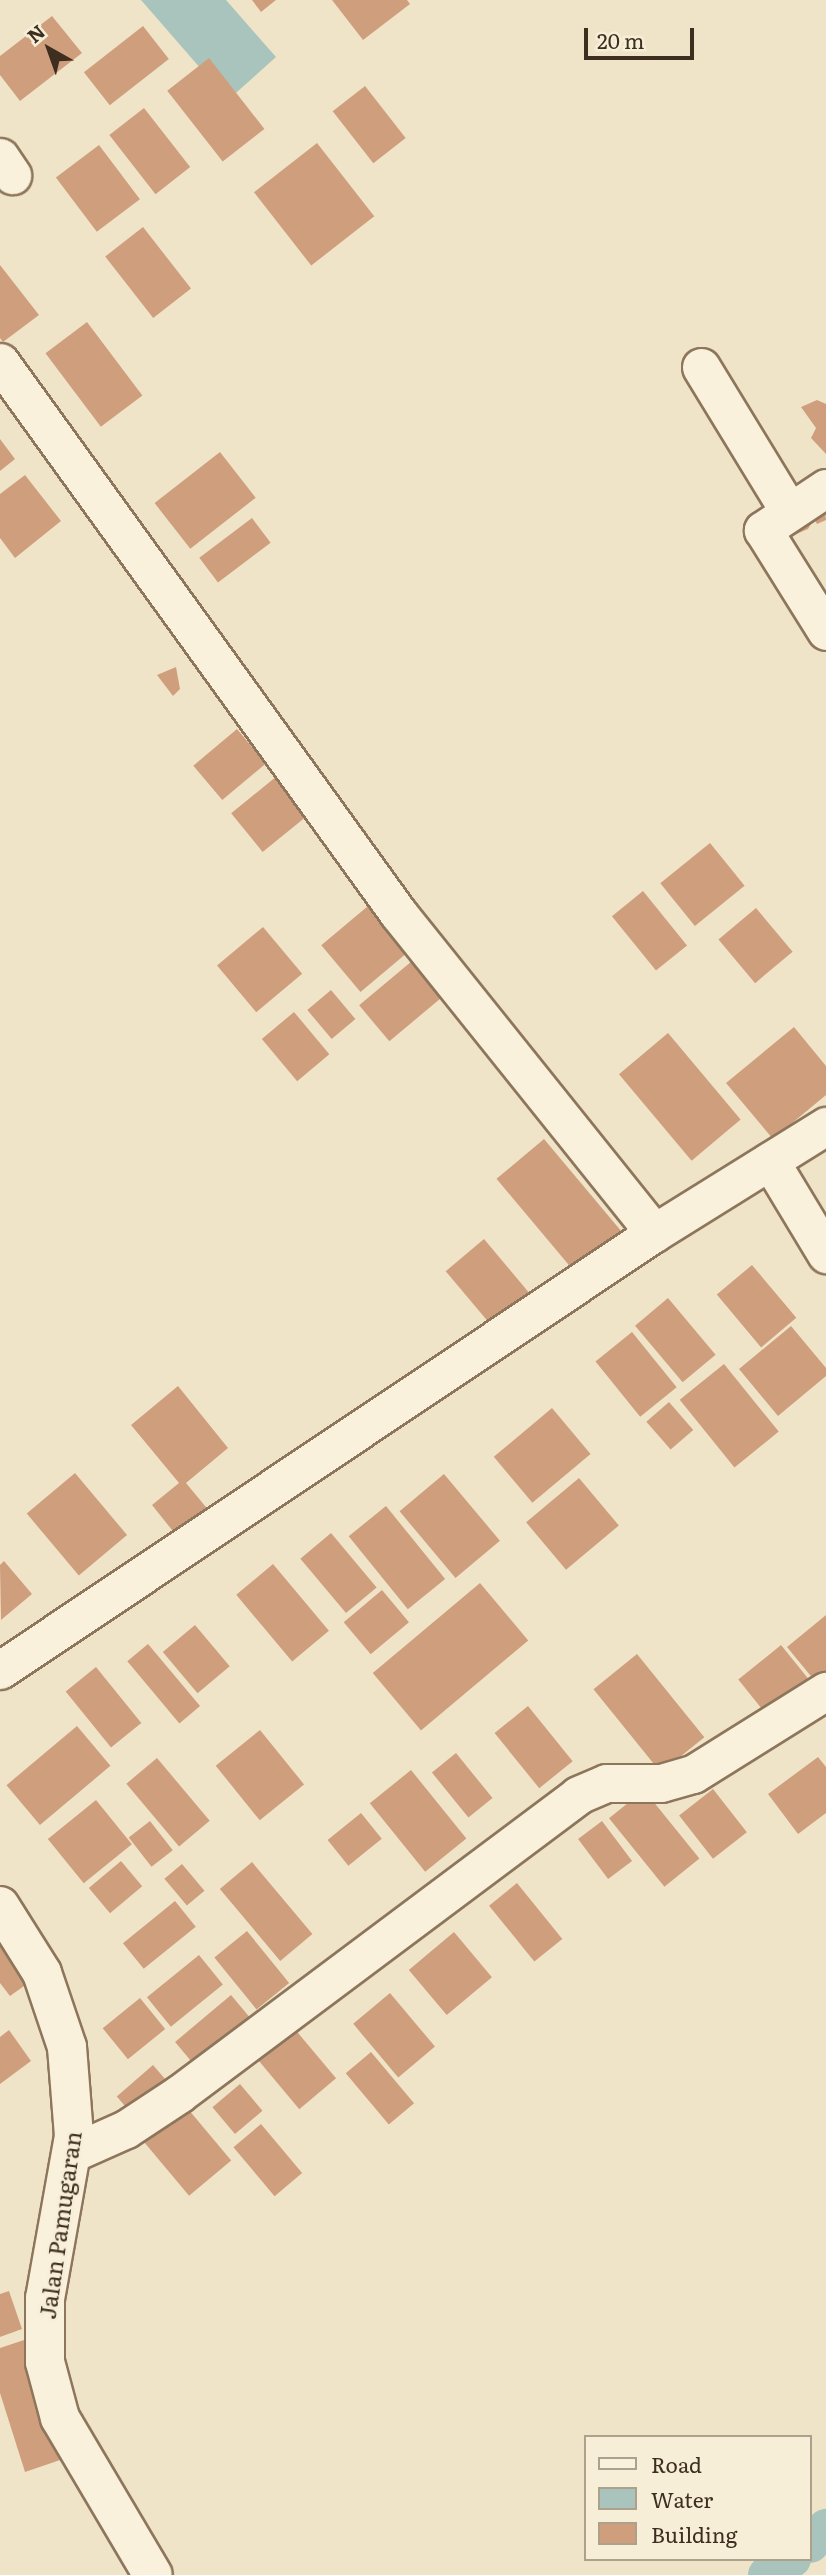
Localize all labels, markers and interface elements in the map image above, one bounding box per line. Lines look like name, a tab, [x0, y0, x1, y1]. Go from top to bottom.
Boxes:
north arrow	[14, 14, 84, 84]
scale bar	[588, 14, 698, 58]
text: N	[20, 17, 51, 49]
text: 20 m	[597, 24, 644, 55]
street label: Jalan Pamugaran	[32, 2129, 86, 2321]
legend	[584, 2435, 812, 2561]
text: Road	[651, 2448, 702, 2479]
text: Water	[651, 2483, 713, 2514]
text: Building	[651, 2518, 737, 2549]

